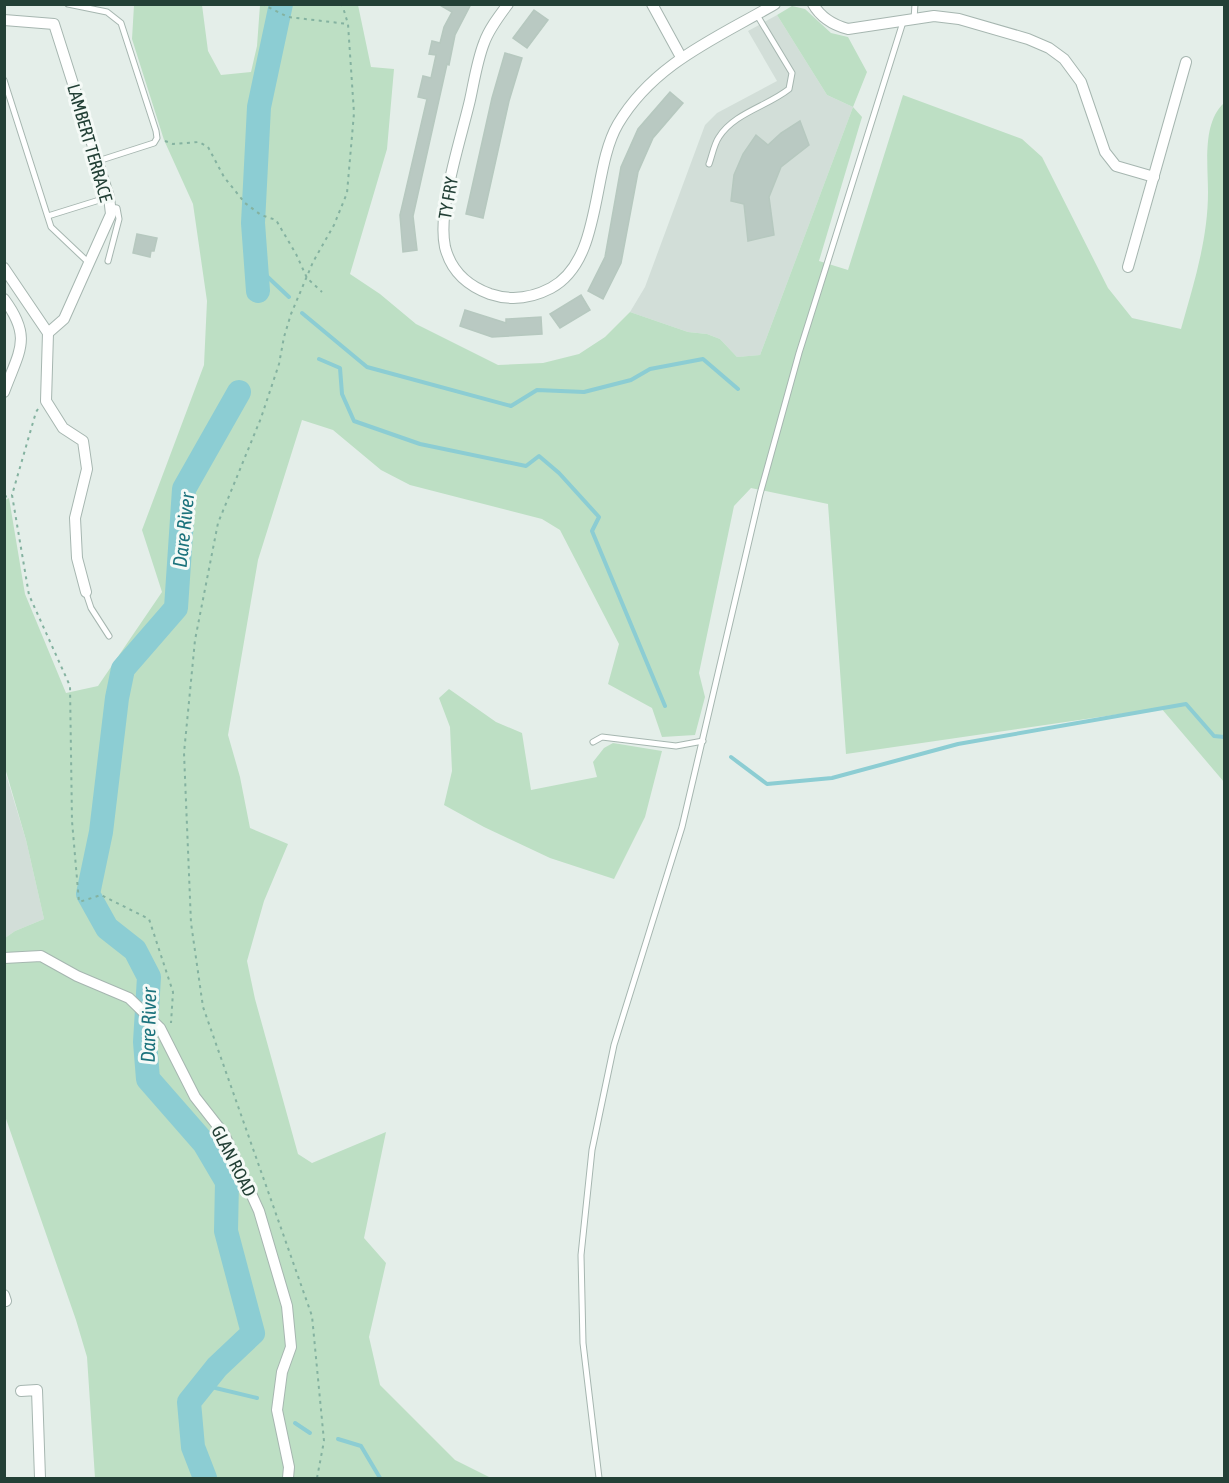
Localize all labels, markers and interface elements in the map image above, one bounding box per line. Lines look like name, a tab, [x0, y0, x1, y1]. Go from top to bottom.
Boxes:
street label: LAMBERT TERRACE	[63, 82, 117, 205]
street label: TY FRY	[434, 175, 462, 221]
water label: Dare River	[168, 490, 198, 569]
water label: Dare River	[136, 986, 160, 1063]
street label: GLAN ROAD	[207, 1122, 261, 1200]

